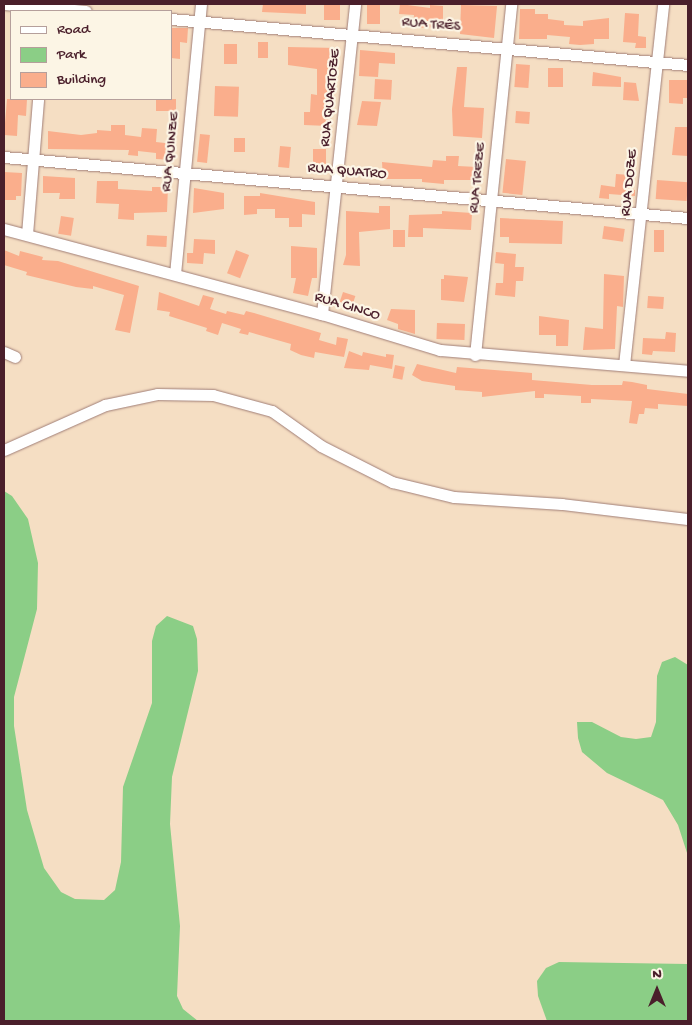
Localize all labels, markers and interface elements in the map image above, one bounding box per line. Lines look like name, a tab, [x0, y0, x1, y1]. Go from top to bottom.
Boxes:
legend	[10, 10, 172, 100]
street label: RUA TRÊS	[401, 13, 461, 37]
text: Road	[57, 21, 90, 39]
text: Park	[57, 46, 86, 64]
street label: RUA QUARTOZE	[317, 48, 345, 148]
text: Building	[57, 71, 106, 89]
street label: RUA QUINZE	[158, 111, 184, 193]
street label: RUA TREZE	[465, 142, 491, 214]
street label: RUA DOZE	[618, 149, 642, 217]
street label: RUA QUATRO	[307, 160, 387, 184]
street label: RUA CINCO	[312, 289, 382, 325]
north arrow	[632, 965, 682, 1015]
text: N	[652, 966, 662, 983]

